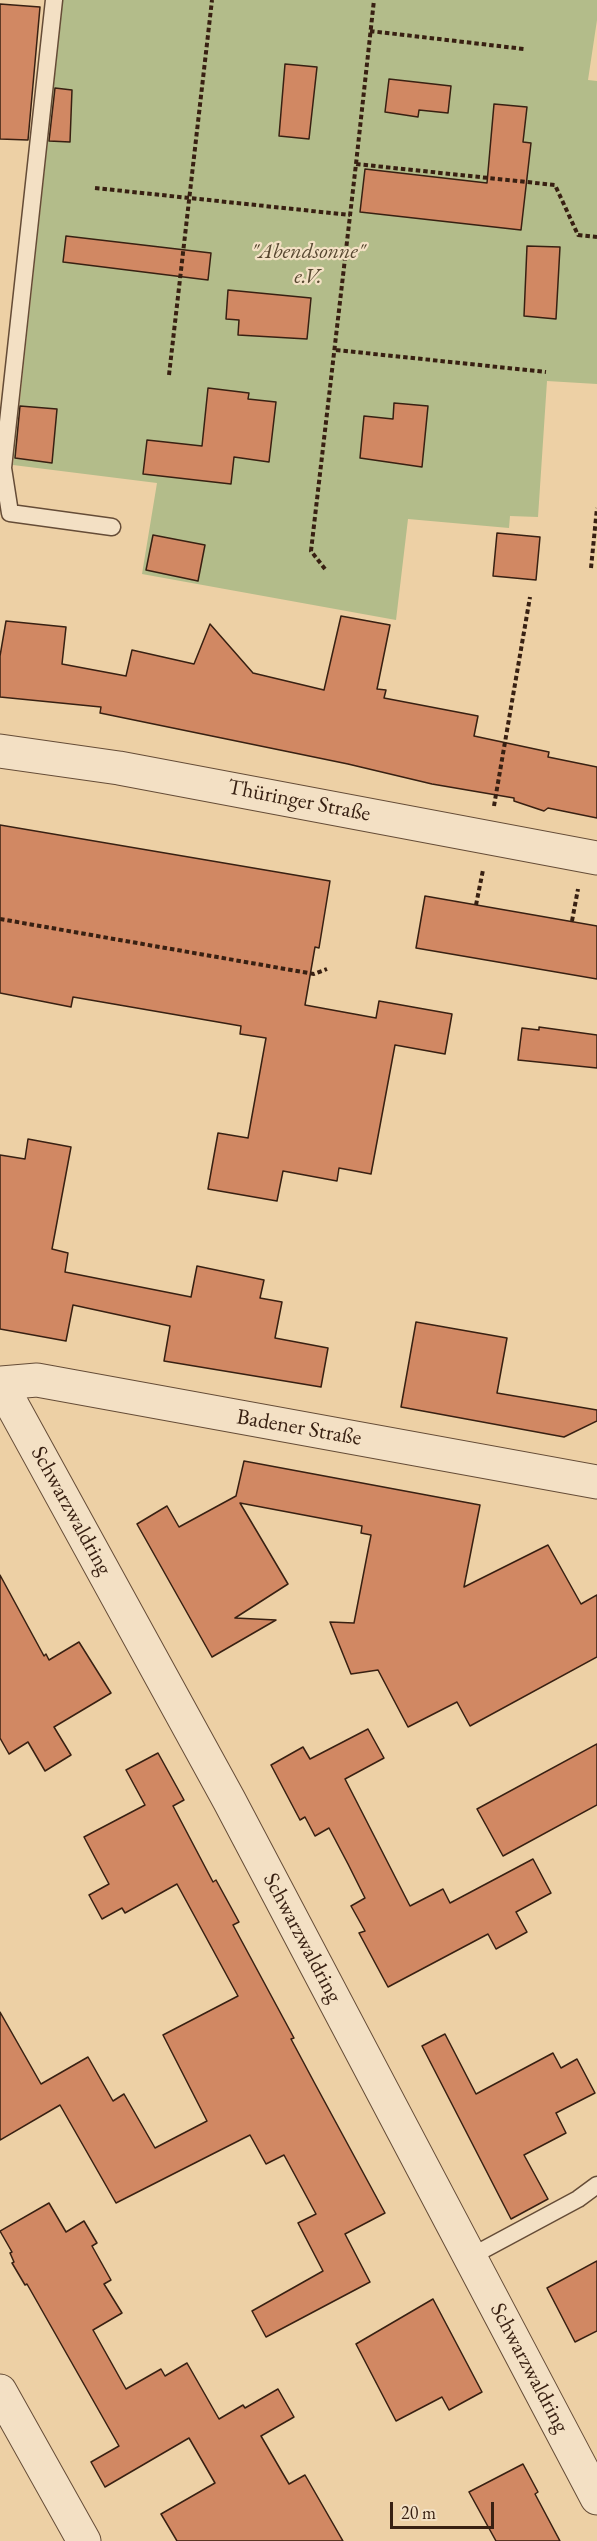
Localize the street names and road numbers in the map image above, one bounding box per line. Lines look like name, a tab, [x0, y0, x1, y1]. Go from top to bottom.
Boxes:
street label: Thüringer Straße	[225, 774, 373, 828]
street label: Badener Straße	[235, 1404, 363, 1452]
street label: Schwarzwaldring	[25, 1442, 117, 1580]
street label: Schwarzwaldring	[257, 1869, 347, 2007]
street label: Schwarzwaldring	[484, 2299, 574, 2437]

